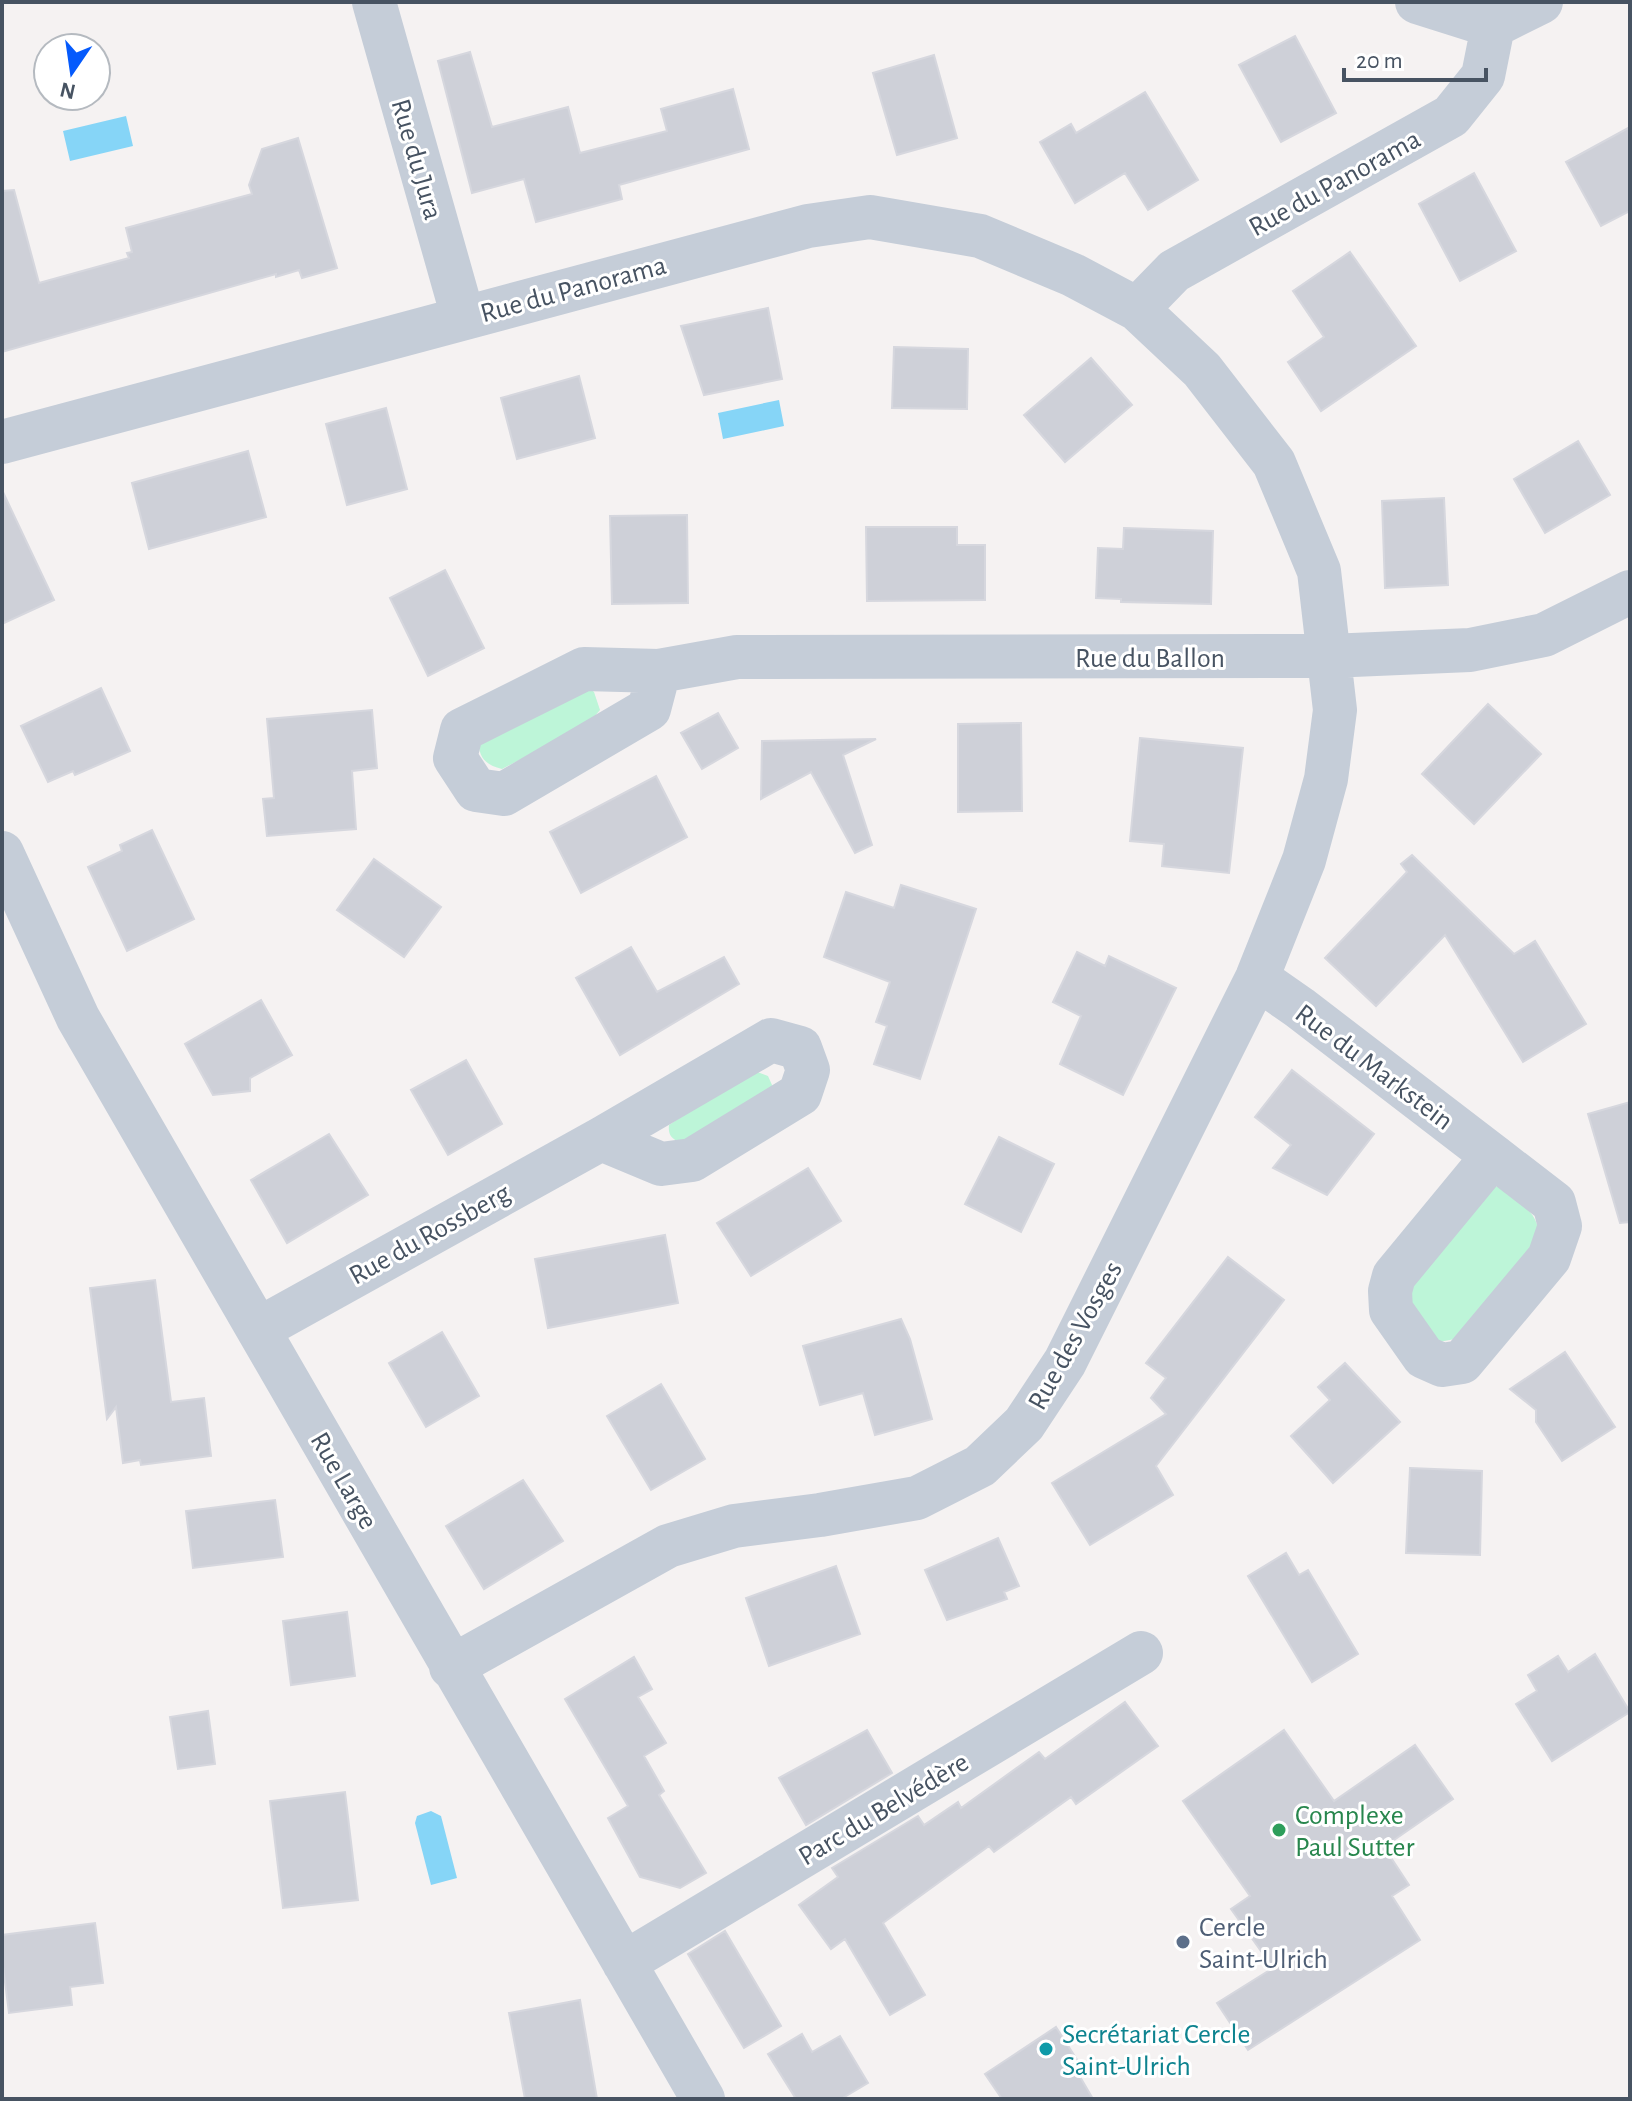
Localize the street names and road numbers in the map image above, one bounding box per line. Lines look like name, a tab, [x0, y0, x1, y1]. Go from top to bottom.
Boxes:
street label: Rue du Jura	[385, 96, 447, 223]
street label: Rue du Panorama	[1245, 125, 1425, 242]
street label: Rue du Panorama	[477, 252, 670, 328]
street label: Rue du Ballon	[1075, 645, 1225, 673]
street label: Rue du Markstein	[1290, 999, 1458, 1136]
street label: Rue du Rossberg	[345, 1179, 515, 1290]
street label: Rue des Vosges	[1024, 1257, 1128, 1415]
street label: Rue Large	[304, 1428, 382, 1534]
street label: Parc du Belvédère	[794, 1748, 974, 1871]

